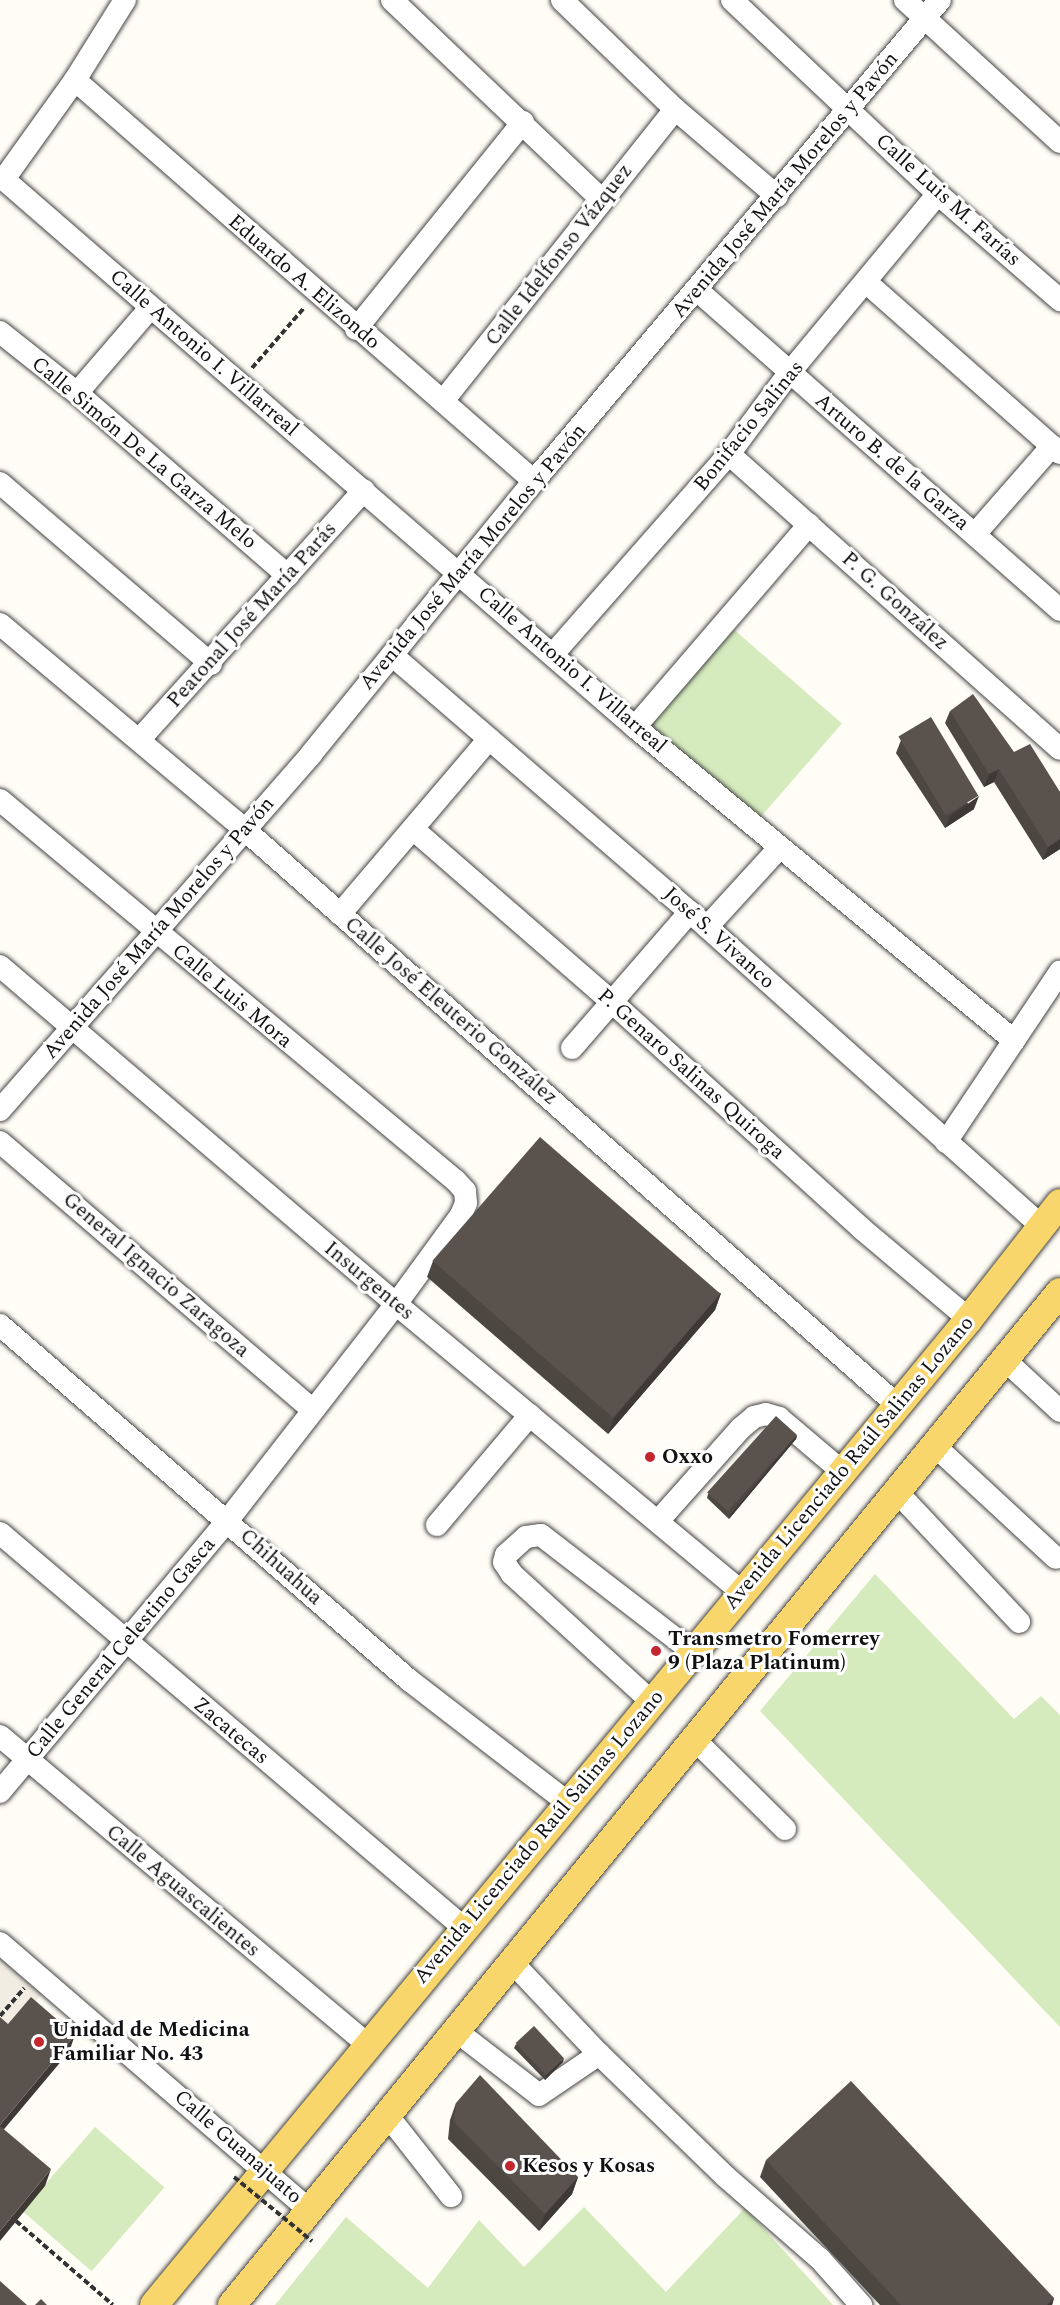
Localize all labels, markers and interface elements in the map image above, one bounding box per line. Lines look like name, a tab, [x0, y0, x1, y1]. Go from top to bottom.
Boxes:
street label: Avenida José María Morelos y Pavón	[666, 47, 904, 323]
street label: Calle Luis M. Farías	[870, 128, 1026, 272]
street label: Calle Idelfonso Vázquez	[480, 159, 638, 351]
street label: Eduardo A. Elizondo	[223, 209, 385, 355]
street label: Calle Antonio I. Villarreal	[104, 264, 304, 442]
street label: Calle Simón De La Garza Melo	[26, 351, 262, 555]
street label: Bonifacio Salinas	[689, 356, 809, 496]
street label: Arturo B. de la Garza	[810, 388, 974, 536]
street label: Avenida José María Morelos y Pavón	[354, 419, 592, 695]
street label: Peatonal José María Parás	[162, 517, 342, 713]
street label: P. G. González	[836, 546, 954, 656]
street label: Calle Antonio I. Villarreal	[472, 581, 672, 759]
street label: Avenida José María Morelos y Pavón	[38, 792, 280, 1064]
street label: José S. Vivanco	[658, 881, 780, 995]
street label: Calle José Eleuterio González	[339, 912, 563, 1110]
street label: Calle Luis Mora	[167, 938, 297, 1054]
street label: P. Genaro Salinas Quiroga	[592, 983, 790, 1165]
street label: General Ignacio Zaragoza	[57, 1187, 255, 1363]
street label: Insurgentes	[319, 1236, 419, 1326]
street label: Avenida Licenciado Raúl Salinas Lozano	[719, 1311, 979, 1615]
place label: Oxxo	[662, 1444, 713, 1470]
marker: Oxxo	[643, 1450, 657, 1464]
street label: Chihuahua	[235, 1523, 327, 1611]
street label: Calle General Celestino Gasca	[21, 1532, 221, 1764]
place label: Transmetro Fomerrey 9 (Plaza Platinum)	[668, 1626, 880, 1676]
marker: Transmetro Fomerrey 9 (Plaza Platinum)	[649, 1644, 663, 1658]
street label: Avenida Licenciado Raúl Salinas Lozano	[409, 1685, 669, 1989]
street label: Zacatecas	[188, 1692, 274, 1770]
street label: Calle Aguascalientes	[101, 1819, 265, 1963]
place label: Unidad de Medicina Familiar No. 43	[52, 2017, 250, 2067]
marker: Unidad de Medicina Familiar No. 43	[30, 2033, 48, 2051]
street label: Calle Guanajuato	[169, 2085, 307, 2209]
place label: Kesos y Kosas	[522, 2153, 655, 2179]
marker: Kesos y Kosas	[503, 2159, 517, 2173]

